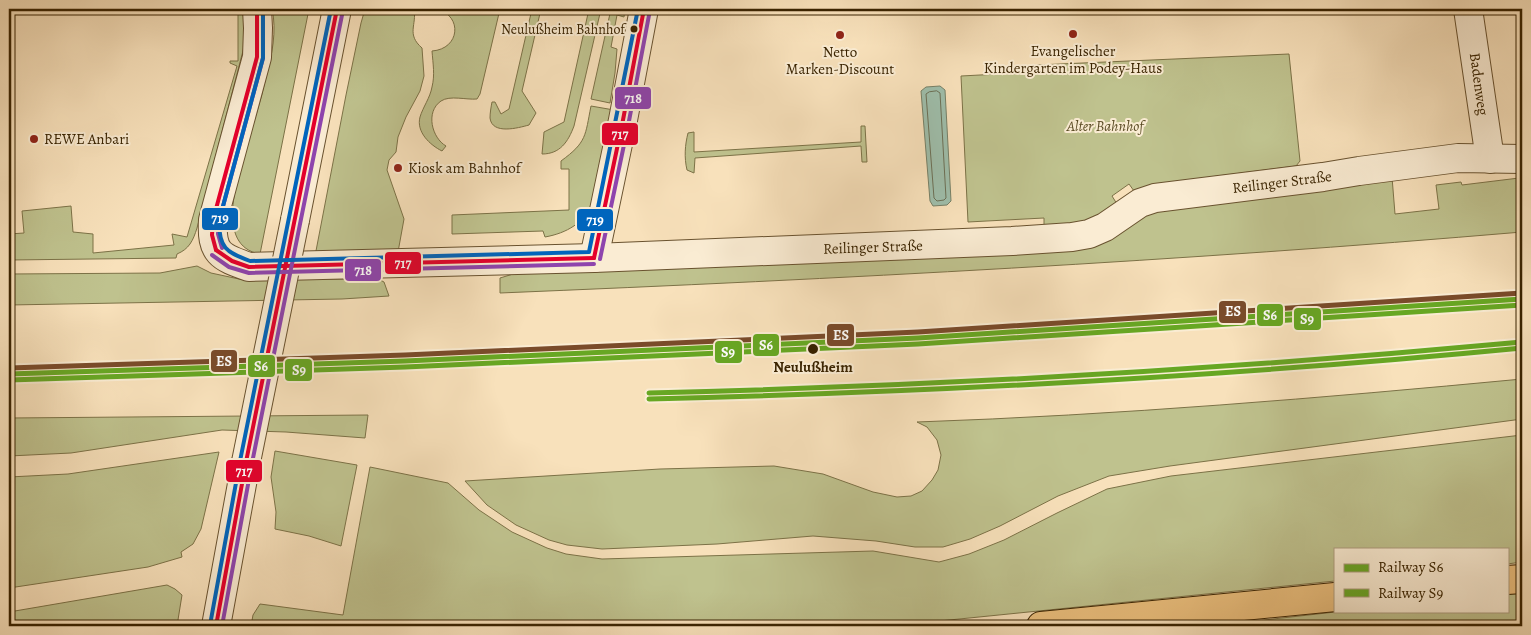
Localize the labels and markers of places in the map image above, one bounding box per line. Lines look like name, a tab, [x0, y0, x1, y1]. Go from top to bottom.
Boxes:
place label: Neulußheim Bahnhof	[501, 20, 627, 39]
marker: Neulußheim Bahnhof	[629, 24, 639, 34]
marker: Evangelischer Kindergarten im Podey-Haus	[1067, 28, 1079, 40]
marker: Netto Marken-Discount	[834, 29, 846, 41]
place label: Evangelischer Kindergarten im Podey-Haus	[984, 41, 1162, 78]
place label: Netto Marken-Discount	[786, 42, 894, 79]
place label: REWE Anbari	[44, 129, 129, 149]
marker: REWE Anbari	[28, 133, 40, 145]
place label: Kiosk am Bahnhof	[408, 158, 523, 178]
marker: Kiosk am Bahnhof	[392, 162, 404, 174]
marker: Neulußheim	[806, 342, 820, 356]
place label: Neulußheim	[773, 357, 853, 377]

